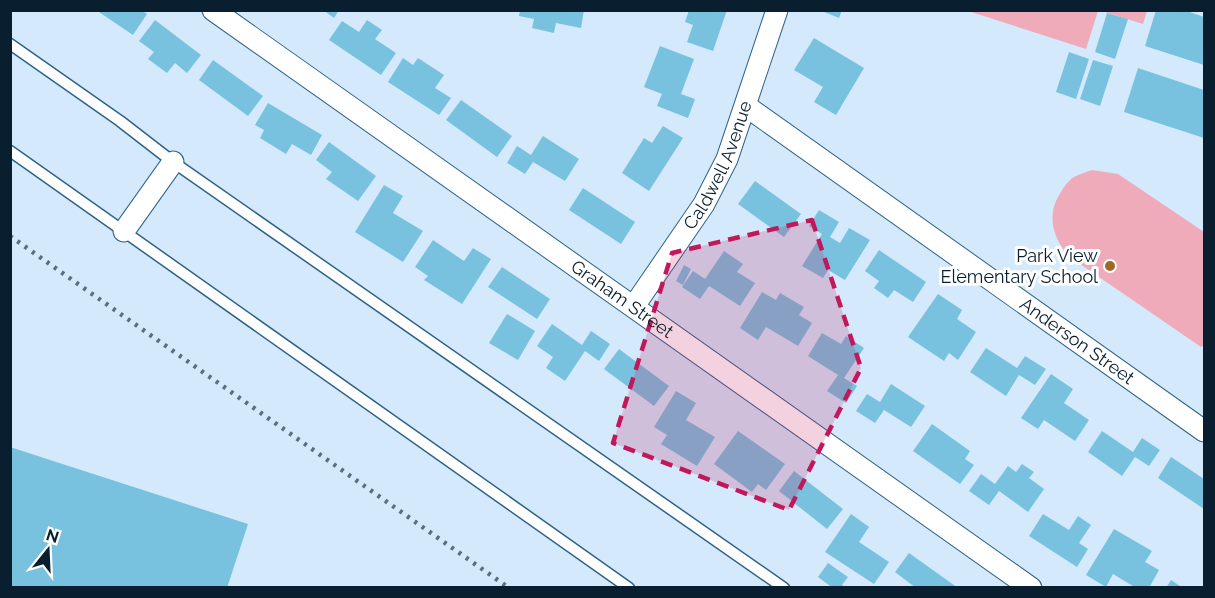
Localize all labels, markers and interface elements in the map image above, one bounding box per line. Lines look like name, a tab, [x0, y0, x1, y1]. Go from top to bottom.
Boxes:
street label: Caldwell Avenue	[679, 98, 756, 233]
place label: Park View Elementary School	[940, 245, 1098, 287]
street label: Graham Street	[567, 255, 678, 342]
marker: Park View Elementary School	[1103, 259, 1117, 273]
street label: Anderson Street	[1016, 293, 1139, 388]
north arrow	[18, 520, 78, 580]
text: N	[44, 525, 61, 547]

